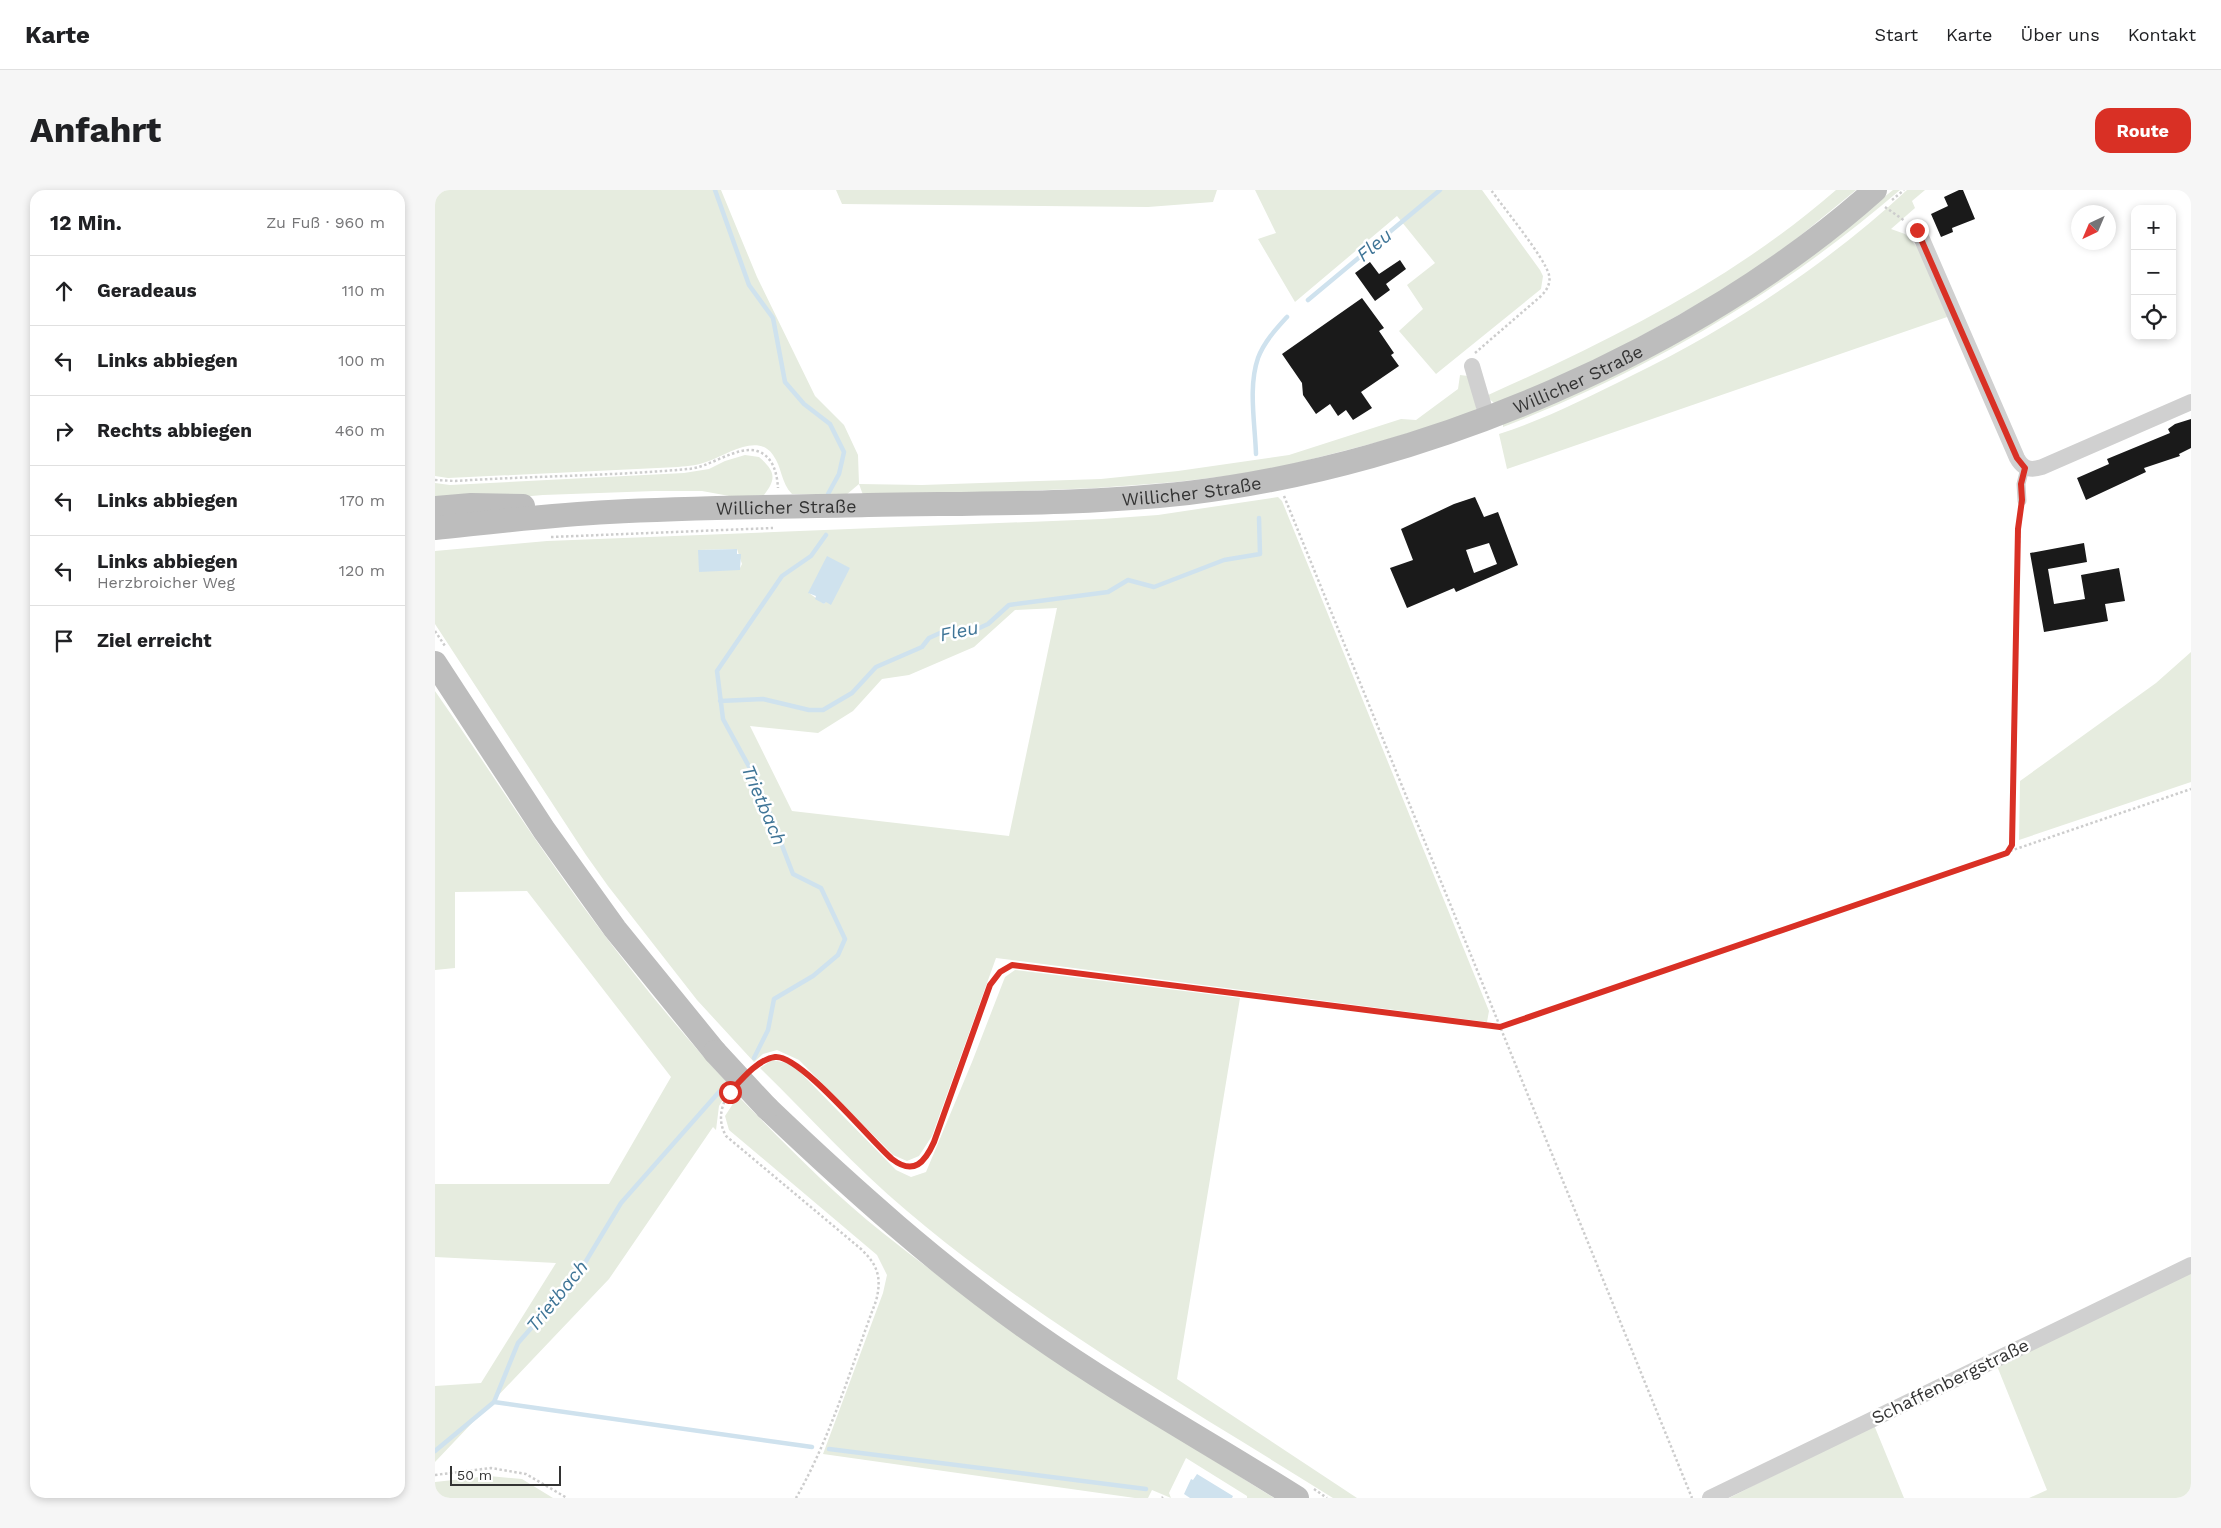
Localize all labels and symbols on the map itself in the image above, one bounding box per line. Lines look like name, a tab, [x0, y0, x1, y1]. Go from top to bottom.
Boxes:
north arrow	[2071, 205, 2116, 250]
route end	[1906, 219, 1929, 242]
water label: Fleu	[1352, 224, 1396, 266]
street label: Willicher Straße	[1510, 340, 1646, 418]
street label: Willicher Straße	[1121, 472, 1263, 509]
street label: Willicher Straße	[716, 495, 857, 518]
water label: Fleu	[938, 616, 980, 646]
water label: Trietbach	[737, 761, 791, 849]
route start	[719, 1081, 742, 1104]
water label: Trietbach	[521, 1256, 593, 1336]
street label: Schaffenbergstraße	[1868, 1334, 2032, 1428]
scale bar	[450, 1463, 561, 1486]

